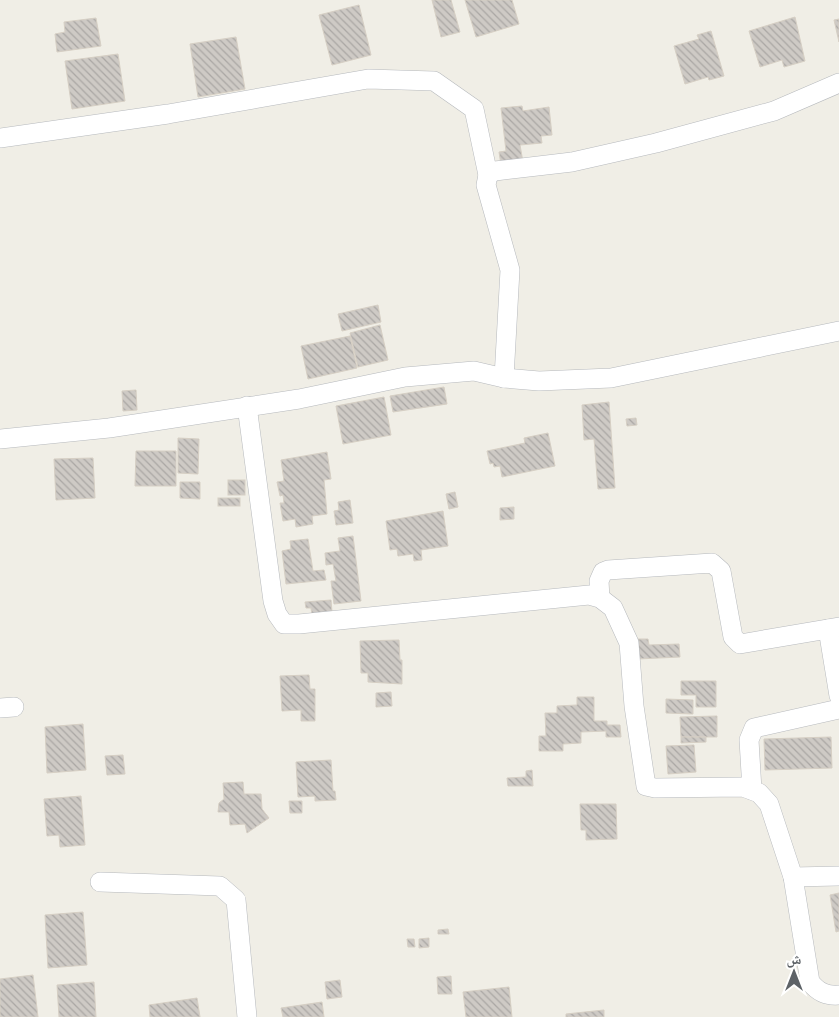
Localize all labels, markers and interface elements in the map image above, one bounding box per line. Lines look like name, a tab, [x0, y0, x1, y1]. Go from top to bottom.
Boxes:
north arrow	[769, 947, 819, 997]
text: ش	[787, 951, 802, 968]

